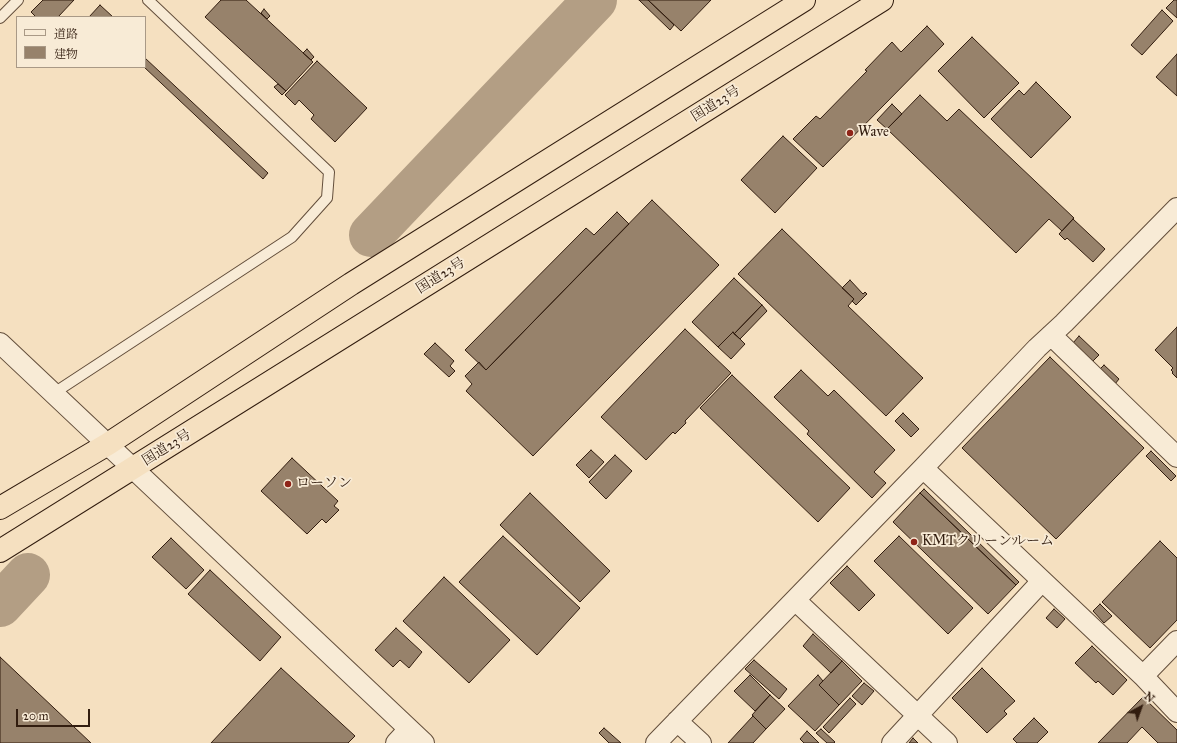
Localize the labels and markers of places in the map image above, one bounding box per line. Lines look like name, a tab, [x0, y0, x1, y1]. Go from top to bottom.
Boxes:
place label: Wave	[858, 125, 889, 141]
marker: Wave	[845, 128, 855, 138]
place label: ローソン	[296, 476, 352, 492]
marker: ローソン	[283, 479, 293, 489]
place label: KMTクリーンルーム	[922, 534, 1054, 550]
marker: KMTクリーンルーム	[909, 537, 919, 547]

